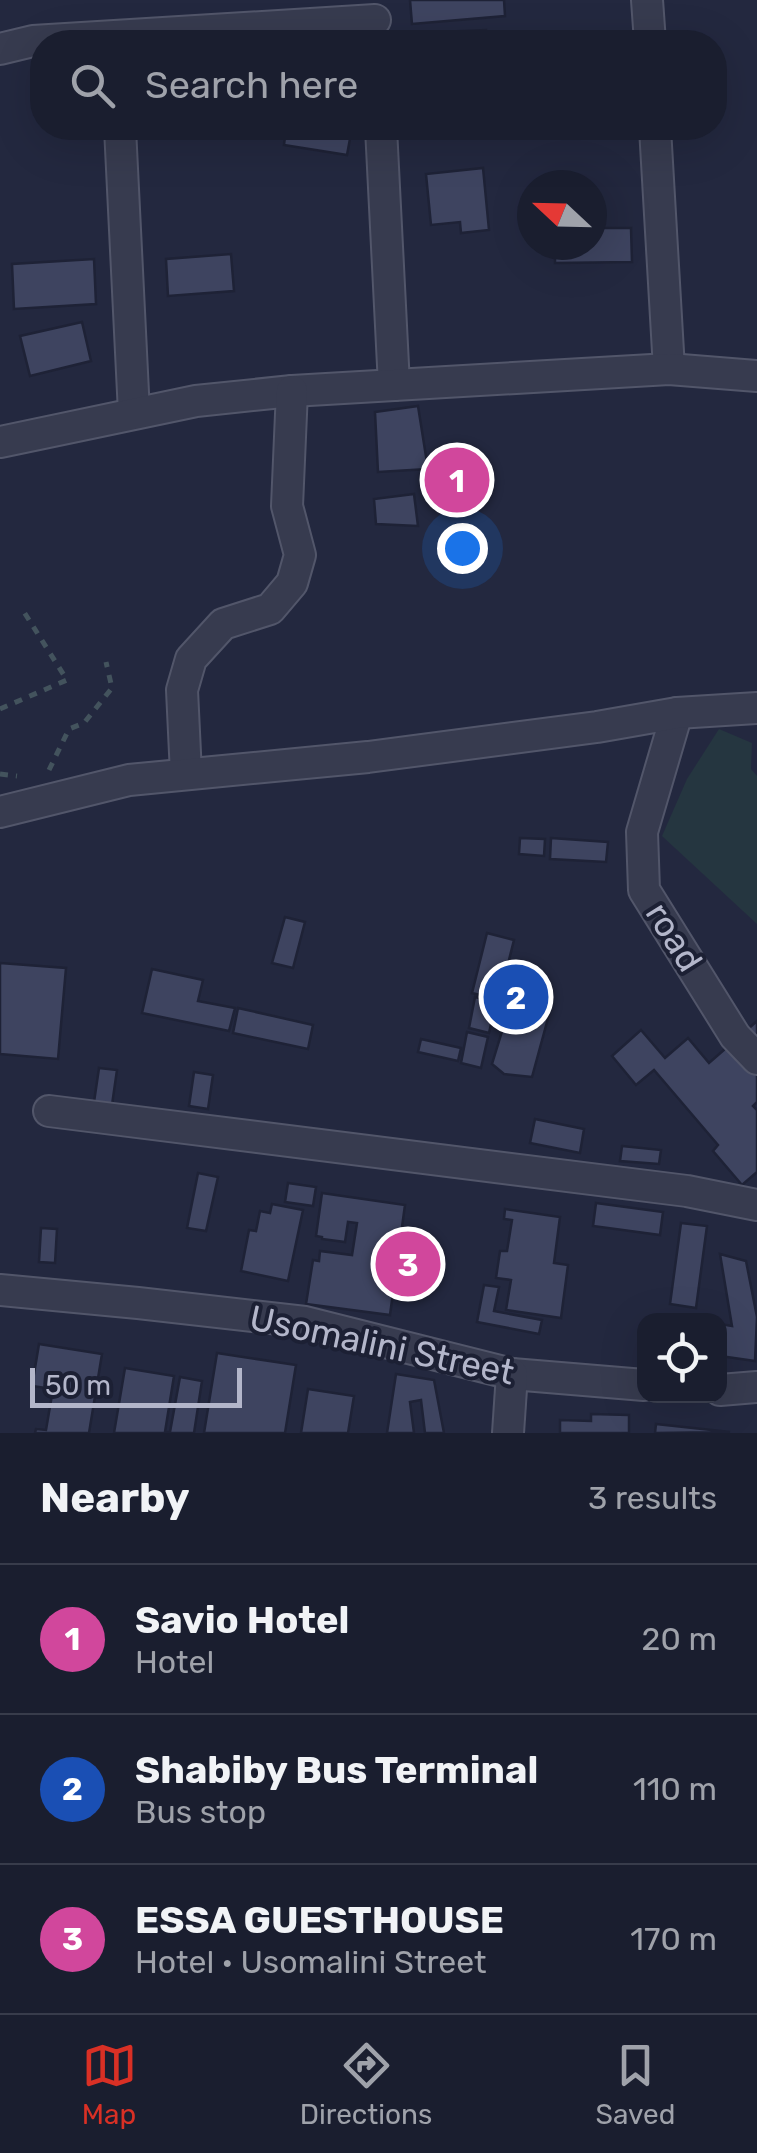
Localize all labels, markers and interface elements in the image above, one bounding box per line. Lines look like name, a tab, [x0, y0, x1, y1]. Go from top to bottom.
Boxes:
search box	[30, 30, 727, 140]
icon: search	[65, 58, 120, 113]
text: Search here	[145, 62, 358, 108]
north arrow	[517, 170, 607, 260]
pin: 1	[424, 442, 490, 518]
your location	[437, 523, 488, 574]
street label: road	[637, 895, 711, 979]
pin: 2	[484, 960, 548, 1034]
pin: 3	[376, 1226, 440, 1302]
street label: Usomalini Street	[246, 1296, 518, 1394]
map controls	[637, 1313, 727, 1403]
button: locate	[637, 1313, 727, 1403]
scale bar	[30, 1363, 242, 1408]
text: 50 m	[45, 1369, 111, 1402]
text: Nearby	[40, 1473, 190, 1523]
text: 3 results	[588, 1479, 717, 1517]
text: Savio Hotel	[135, 1597, 349, 1643]
text: 1	[65, 1620, 80, 1658]
text: 20 m	[642, 1620, 717, 1658]
text: Hotel	[135, 1643, 214, 1681]
text: Shabiby Bus Terminal	[135, 1747, 538, 1793]
text: 2	[62, 1770, 83, 1808]
text: 110 m	[633, 1770, 717, 1808]
text: Bus stop	[135, 1793, 266, 1831]
text: ESSA GUESTHOUSE	[135, 1897, 504, 1943]
text: 3	[62, 1920, 83, 1958]
text: 170 m	[630, 1920, 717, 1958]
text: Hotel · Usomalini Street	[135, 1943, 487, 1981]
tab: Map	[82, 2038, 137, 2131]
tab: Directions	[300, 2038, 432, 2131]
tab: Saved	[595, 2038, 675, 2131]

